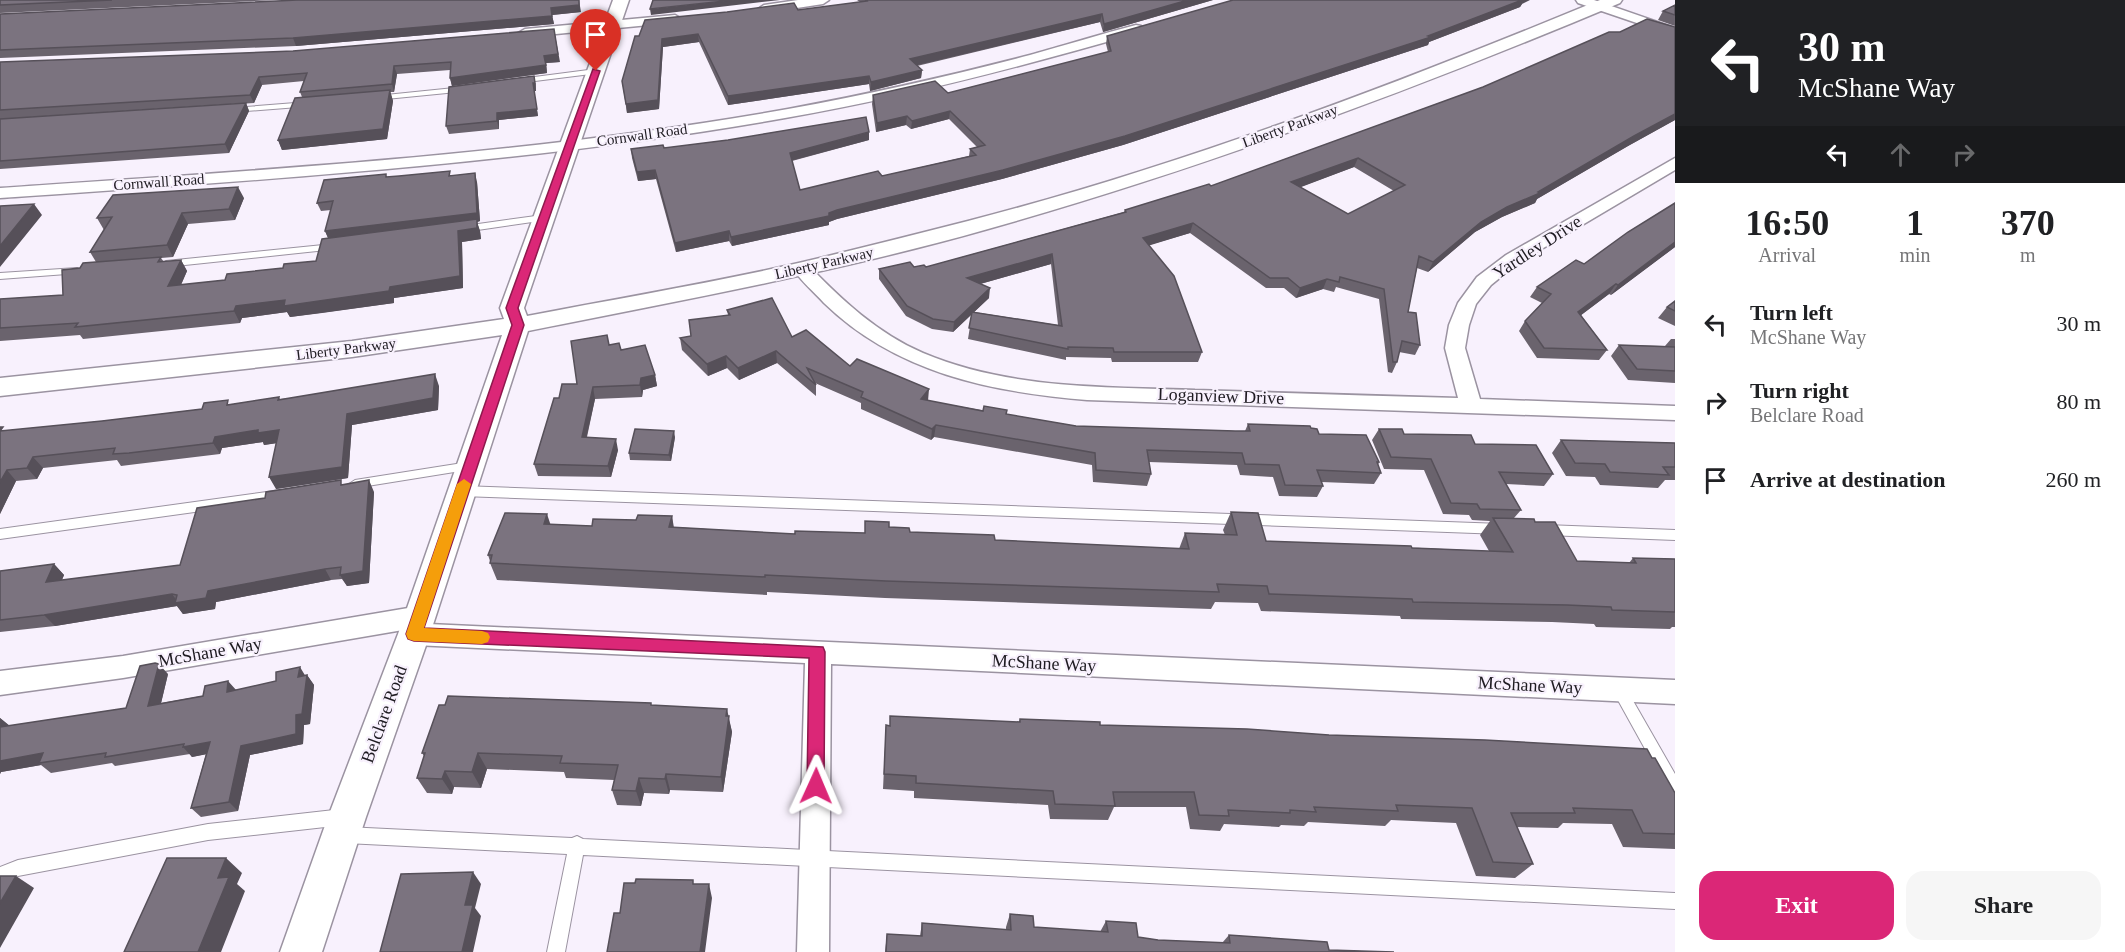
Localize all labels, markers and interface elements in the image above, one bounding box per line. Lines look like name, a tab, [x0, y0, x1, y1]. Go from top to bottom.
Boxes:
pin	[570, 9, 621, 71]
icon: arrive	[579, 18, 612, 51]
icon: left	[1699, 24, 1777, 102]
text: 30 m	[1798, 24, 1886, 70]
text: McShane Way	[1798, 73, 1955, 103]
street label: Liberty Parkway	[1240, 101, 1340, 151]
street label: Cornwall Road	[596, 121, 689, 149]
icon: left	[1821, 138, 1854, 171]
icon: ahead	[1884, 138, 1917, 171]
icon: right	[1947, 138, 1980, 171]
street label: Cornwall Road	[113, 171, 206, 193]
text: 16:50	[1745, 203, 1829, 243]
text: 1	[1906, 203, 1924, 243]
text: 370	[2001, 203, 2055, 243]
street label: Yardley Drive	[1489, 211, 1585, 283]
street label: Liberty Parkway	[773, 244, 875, 282]
text: Arrival	[1758, 244, 1816, 266]
text: min	[1899, 244, 1931, 266]
text: m	[2020, 244, 2036, 266]
text: Turn left	[1750, 300, 1833, 325]
icon: left	[1699, 308, 1732, 341]
text: 30 m	[2056, 311, 2101, 336]
text: McShane Way	[1750, 326, 1866, 348]
street label: Liberty Parkway	[295, 335, 397, 363]
text: Turn right	[1750, 378, 1849, 403]
street label: Loganview Drive	[1157, 384, 1285, 408]
icon: right	[1699, 386, 1732, 419]
text: 80 m	[2056, 389, 2101, 414]
text: Belclare Road	[1750, 404, 1864, 426]
icon: arrive	[1699, 464, 1732, 497]
text: Arrive at destination	[1750, 467, 1946, 492]
text: 260 m	[2045, 467, 2101, 492]
street label: McShane Way	[157, 633, 263, 671]
street label: McShane Way	[991, 650, 1097, 676]
street label: Belclare Road	[357, 662, 411, 766]
street label: McShane Way	[1477, 672, 1583, 698]
position arrow	[784, 754, 848, 818]
button: Exit	[1699, 871, 1894, 940]
button: Share	[1906, 871, 2101, 940]

